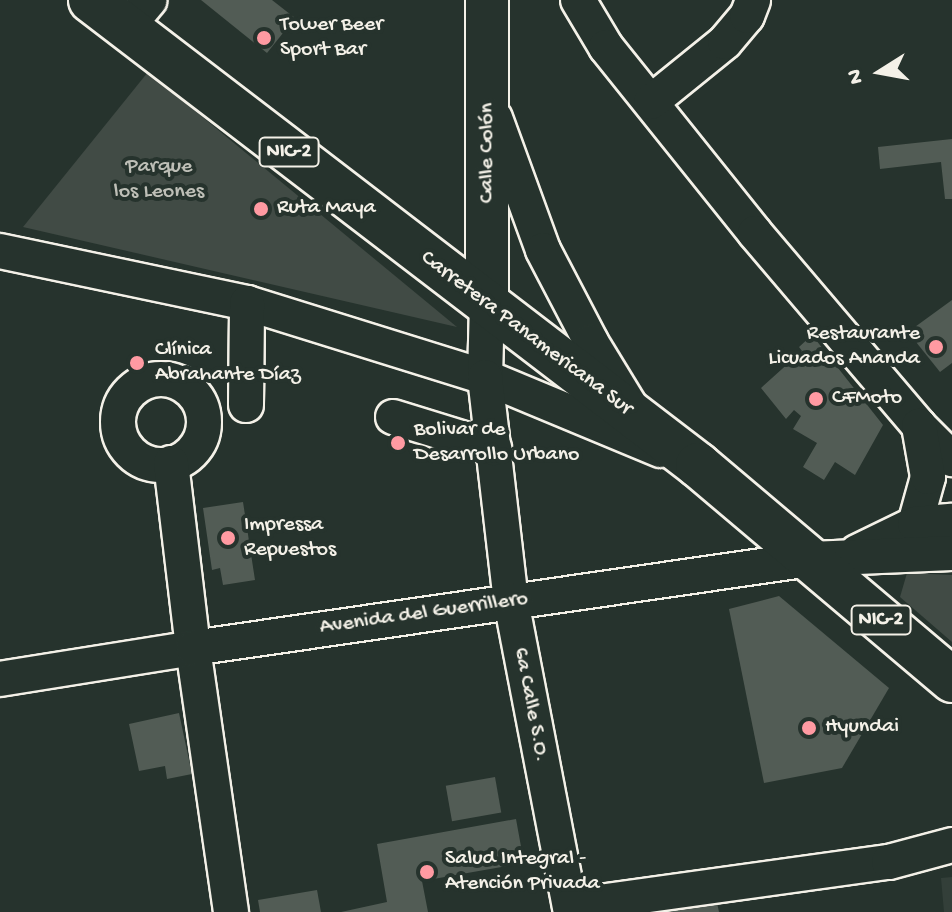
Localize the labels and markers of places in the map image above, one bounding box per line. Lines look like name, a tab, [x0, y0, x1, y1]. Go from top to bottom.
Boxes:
place label: Tower Beer Sport Bar	[280, 12, 383, 64]
marker: Tower Beer Sport Bar	[255, 29, 273, 47]
place label: Ruta Maya	[277, 196, 376, 222]
marker: Ruta Maya	[252, 200, 270, 218]
place label: Restaurante Licuados Ananda	[768, 321, 920, 372]
place label: Clínica Abrahante Díaz	[155, 337, 301, 388]
marker: Restaurante Licuados Ananda	[927, 338, 945, 356]
marker: Clínica Abrahante Díaz	[126, 352, 148, 374]
place label: CFMoto	[832, 386, 902, 412]
marker: CFMoto	[807, 390, 825, 408]
place label: Bolivar de Desarrollo Urbano	[414, 417, 580, 468]
marker: Bolivar de Desarrollo Urbano	[389, 434, 407, 452]
place label: Impressa Repuestos	[244, 512, 336, 564]
marker: Impressa Repuestos	[219, 529, 237, 547]
place label: Hyundai	[825, 715, 899, 741]
marker: Hyundai	[800, 719, 818, 737]
place label: Salud Integral - Atención Privada	[445, 846, 600, 898]
marker: Salud Integral - Atención Privada	[416, 861, 438, 883]

